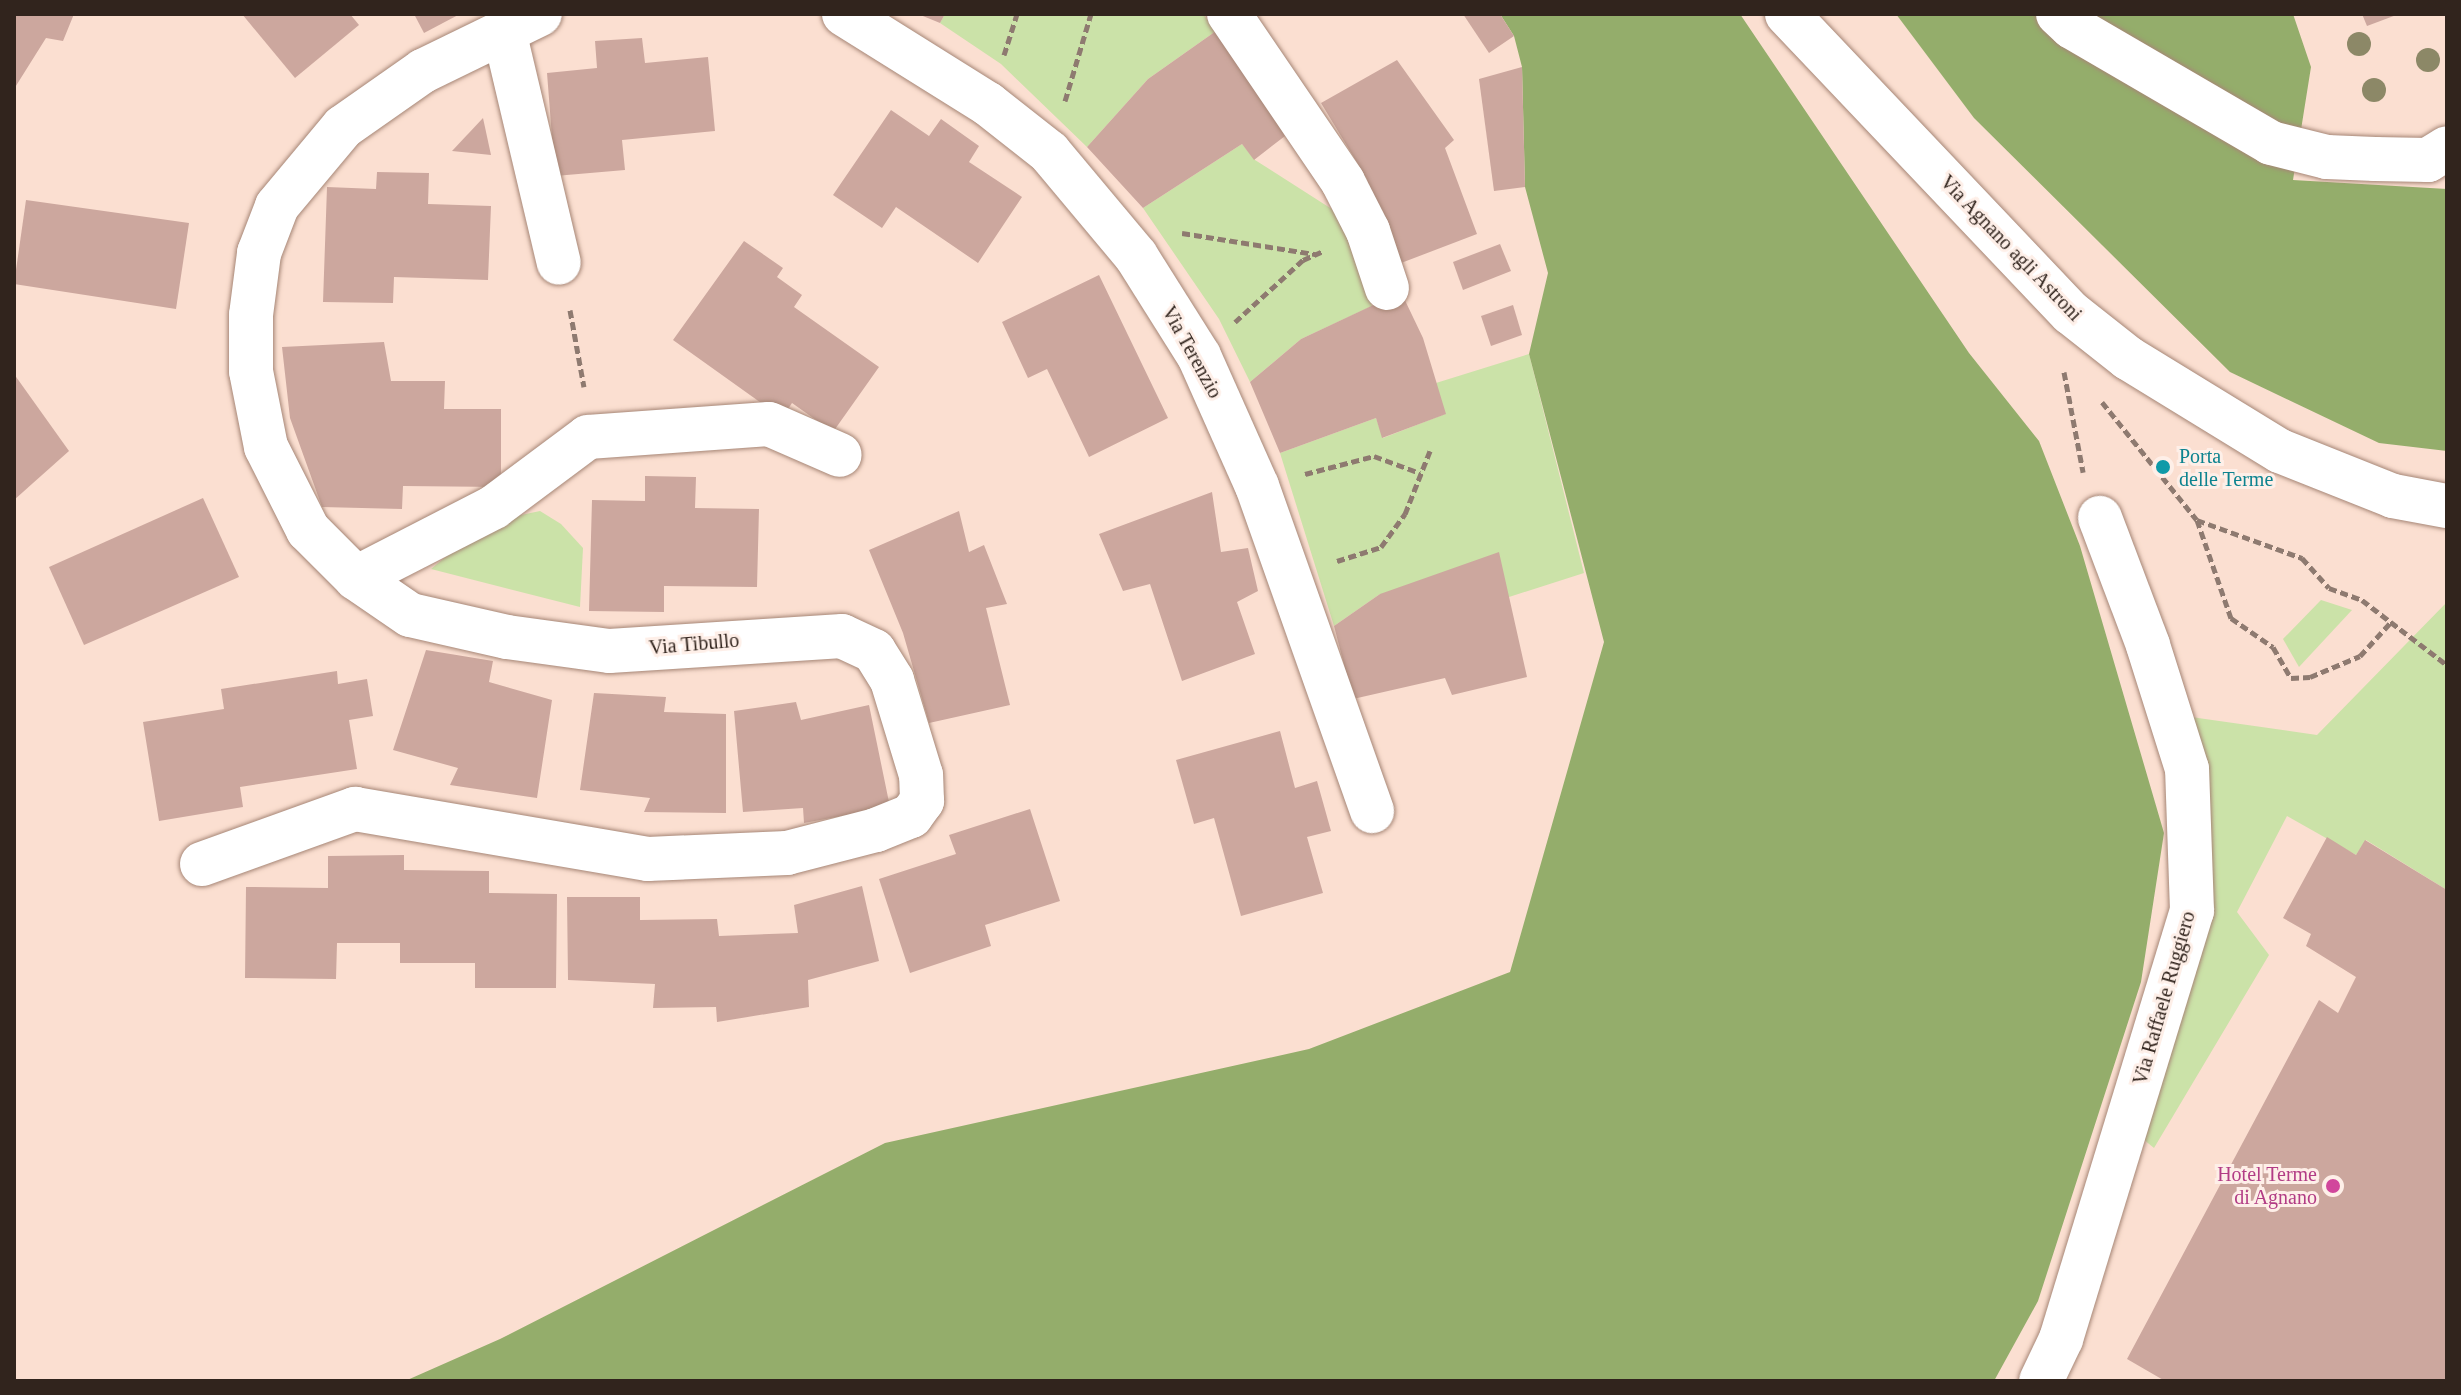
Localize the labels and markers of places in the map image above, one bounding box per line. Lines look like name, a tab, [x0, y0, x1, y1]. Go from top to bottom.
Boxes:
place label: Porta delle Terme	[2179, 444, 2274, 491]
marker: Porta delle Terme	[2154, 458, 2172, 476]
place label: Hotel Terme di Agnano	[2217, 1162, 2317, 1209]
marker: Hotel Terme di Agnano	[2324, 1177, 2342, 1195]

